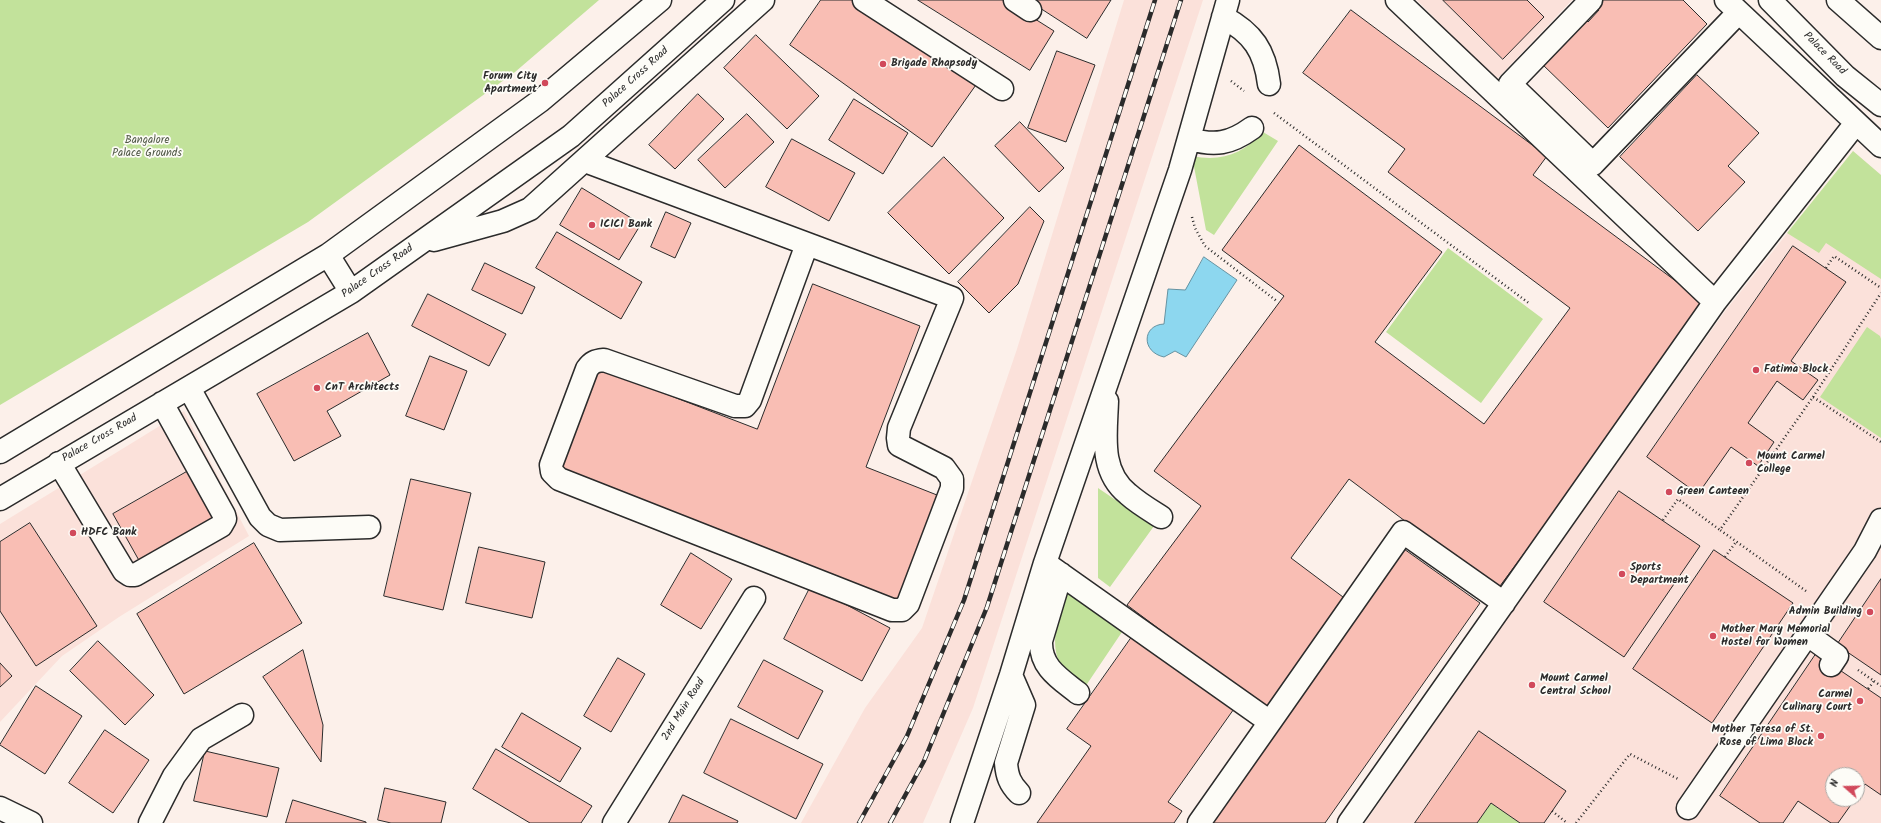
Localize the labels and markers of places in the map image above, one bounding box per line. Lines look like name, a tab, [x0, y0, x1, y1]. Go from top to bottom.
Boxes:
place label: Brigade Rhapsody	[891, 57, 977, 71]
marker: Brigade Rhapsody	[878, 59, 888, 69]
place label: Forum City Apartment	[483, 70, 537, 96]
marker: Forum City Apartment	[540, 78, 550, 88]
place label: ICICI Bank	[600, 218, 652, 232]
marker: ICICI Bank	[587, 220, 597, 230]
place label: Fatima Block	[1764, 363, 1828, 377]
marker: Fatima Block	[1751, 365, 1761, 375]
place label: CnT Architects	[325, 381, 399, 395]
marker: CnT Architects	[312, 383, 322, 393]
place label: Mount Carmel College	[1757, 450, 1825, 476]
marker: Mount Carmel College	[1744, 458, 1754, 468]
place label: Green Canteen	[1677, 485, 1749, 499]
marker: Green Canteen	[1664, 487, 1674, 497]
place label: HDFC Bank	[81, 526, 136, 540]
marker: HDFC Bank	[68, 528, 78, 538]
place label: Sports Department	[1630, 561, 1689, 587]
marker: Sports Department	[1617, 569, 1627, 579]
place label: Admin Building	[1789, 605, 1862, 619]
marker: Admin Building	[1865, 607, 1875, 617]
place label: Mother Mary Memorial Hostel for Women	[1721, 623, 1830, 649]
marker: Mother Mary Memorial Hostel for Women	[1708, 631, 1718, 641]
place label: Mount Carmel Central School	[1540, 672, 1611, 698]
marker: Mount Carmel Central School	[1527, 680, 1537, 690]
place label: Carmel Culinary Court	[1782, 688, 1852, 714]
marker: Carmel Culinary Court	[1855, 696, 1865, 706]
place label: Mother Teresa of St. Rose of Lima Block	[1712, 723, 1813, 749]
marker: Mother Teresa of St. Rose of Lima Block	[1816, 731, 1826, 741]

